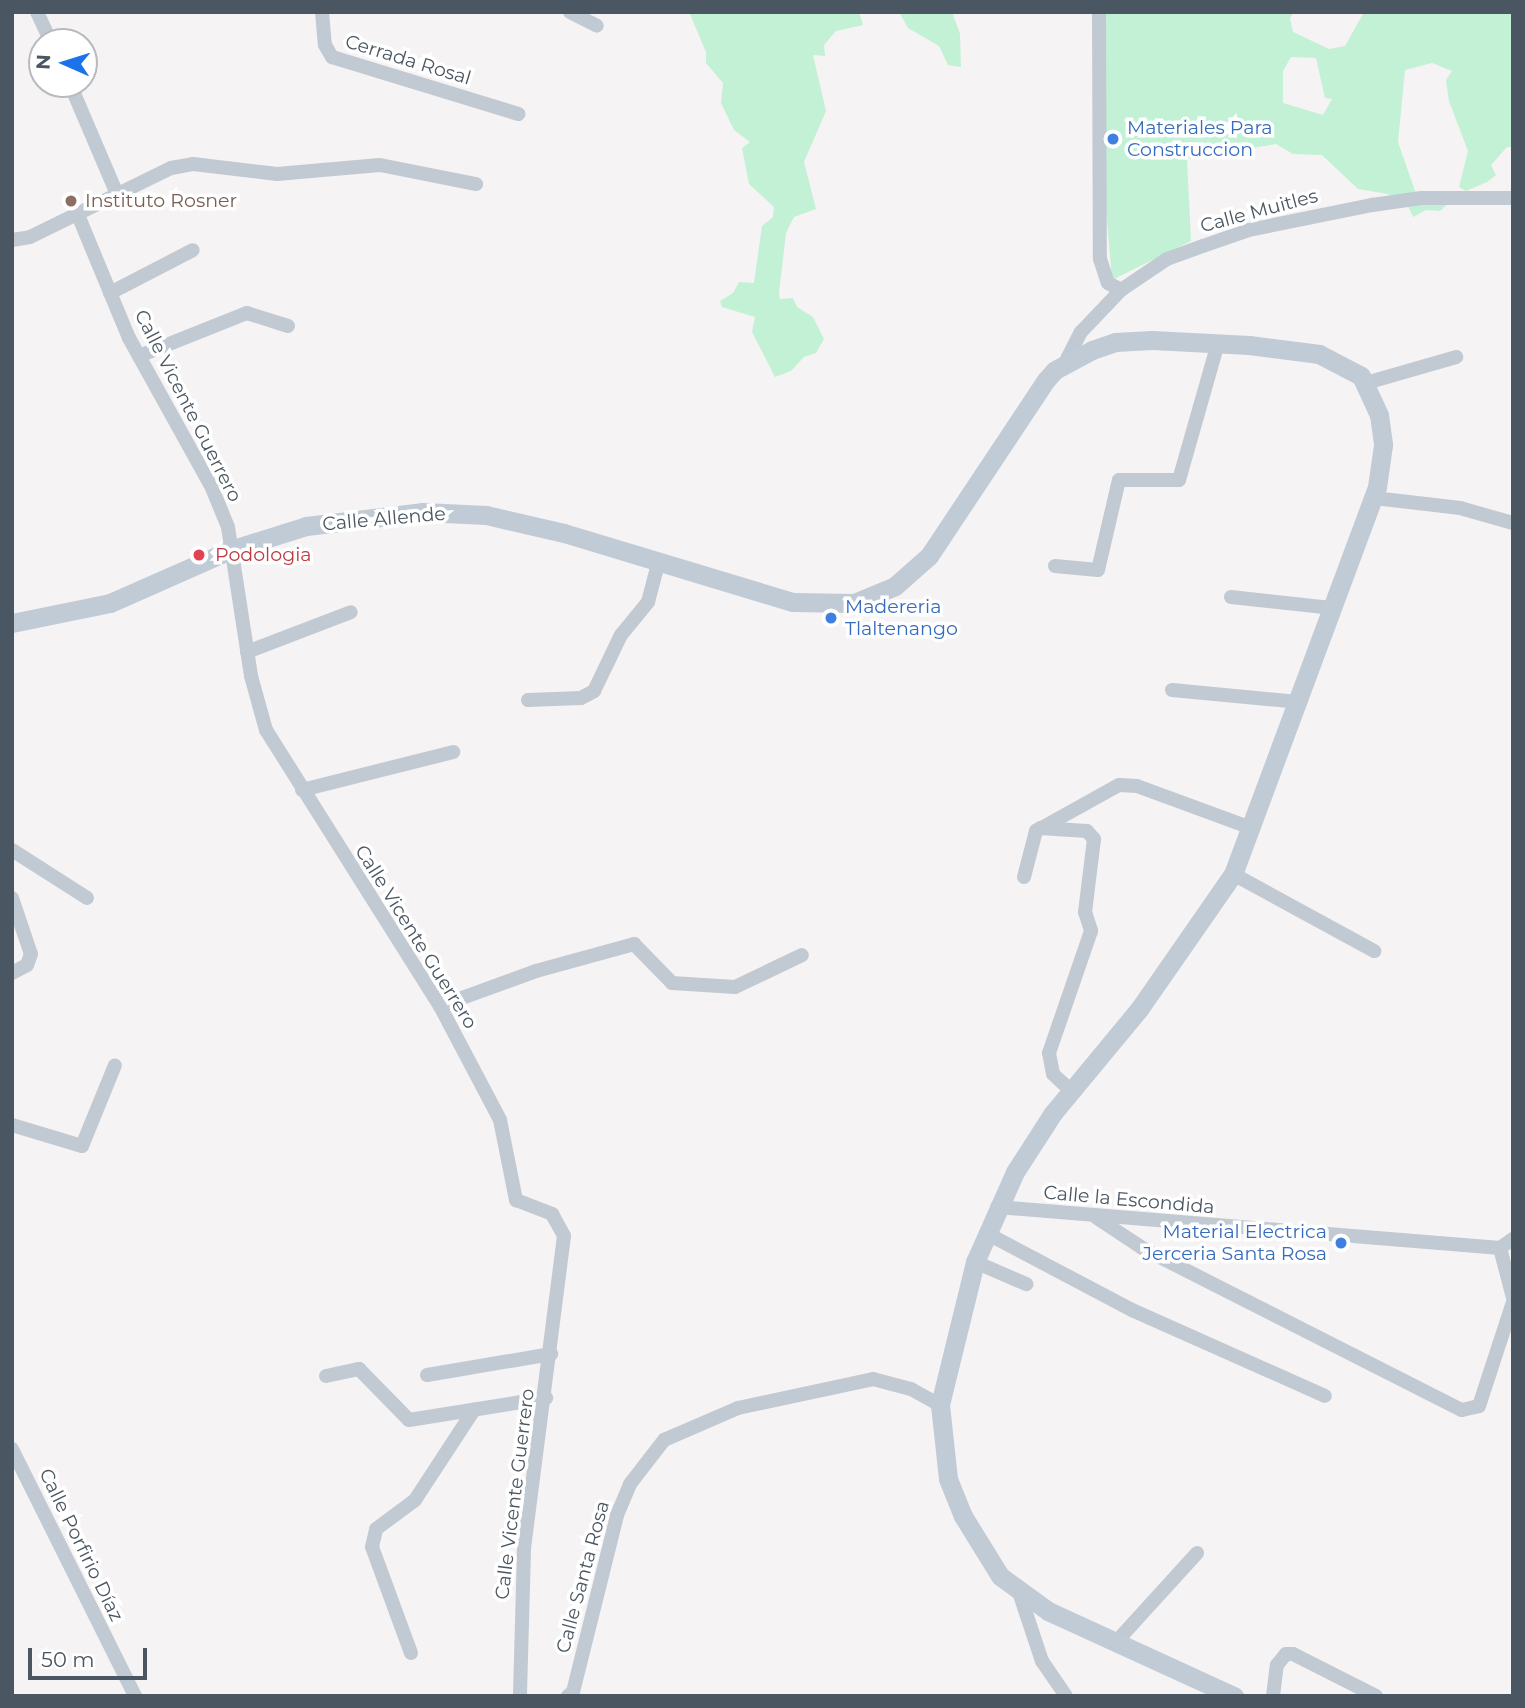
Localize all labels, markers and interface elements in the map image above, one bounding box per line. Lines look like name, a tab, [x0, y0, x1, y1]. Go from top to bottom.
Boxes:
north arrow	[28, 28, 98, 98]
street label: Cerrada Rosal	[342, 30, 474, 90]
text: N	[32, 54, 55, 70]
place label: Materiales Para Construccion	[1127, 117, 1272, 161]
marker: Materiales Para Construccion	[1105, 131, 1121, 147]
street label: Calle Muitles	[1198, 184, 1320, 238]
place label: Instituto Rosner	[85, 190, 237, 212]
marker: Instituto Rosner	[63, 193, 79, 209]
street label: Calle Vicente Guerrero	[130, 306, 246, 506]
street label: Calle Allende	[321, 502, 447, 536]
place label: Podologia	[215, 544, 311, 566]
marker: Podologia	[189, 545, 209, 565]
place label: Madereria Tlaltenango	[845, 596, 958, 640]
marker: Madereria Tlaltenango	[823, 610, 839, 626]
street label: Calle Vicente Guerrero	[350, 841, 482, 1033]
street label: Calle la Escondida	[1042, 1181, 1216, 1219]
place label: Material Electrica Jerceria Santa Rosa	[1142, 1221, 1327, 1265]
marker: Material Electrica Jerceria Santa Rosa	[1333, 1235, 1349, 1251]
street label: Calle Vicente Guerrero	[491, 1387, 539, 1601]
street label: Calle Porfirio Díaz	[34, 1465, 128, 1625]
street label: Calle Santa Rosa	[552, 1498, 614, 1656]
scale bar	[32, 1634, 150, 1678]
text: 50 m	[41, 1647, 95, 1672]

